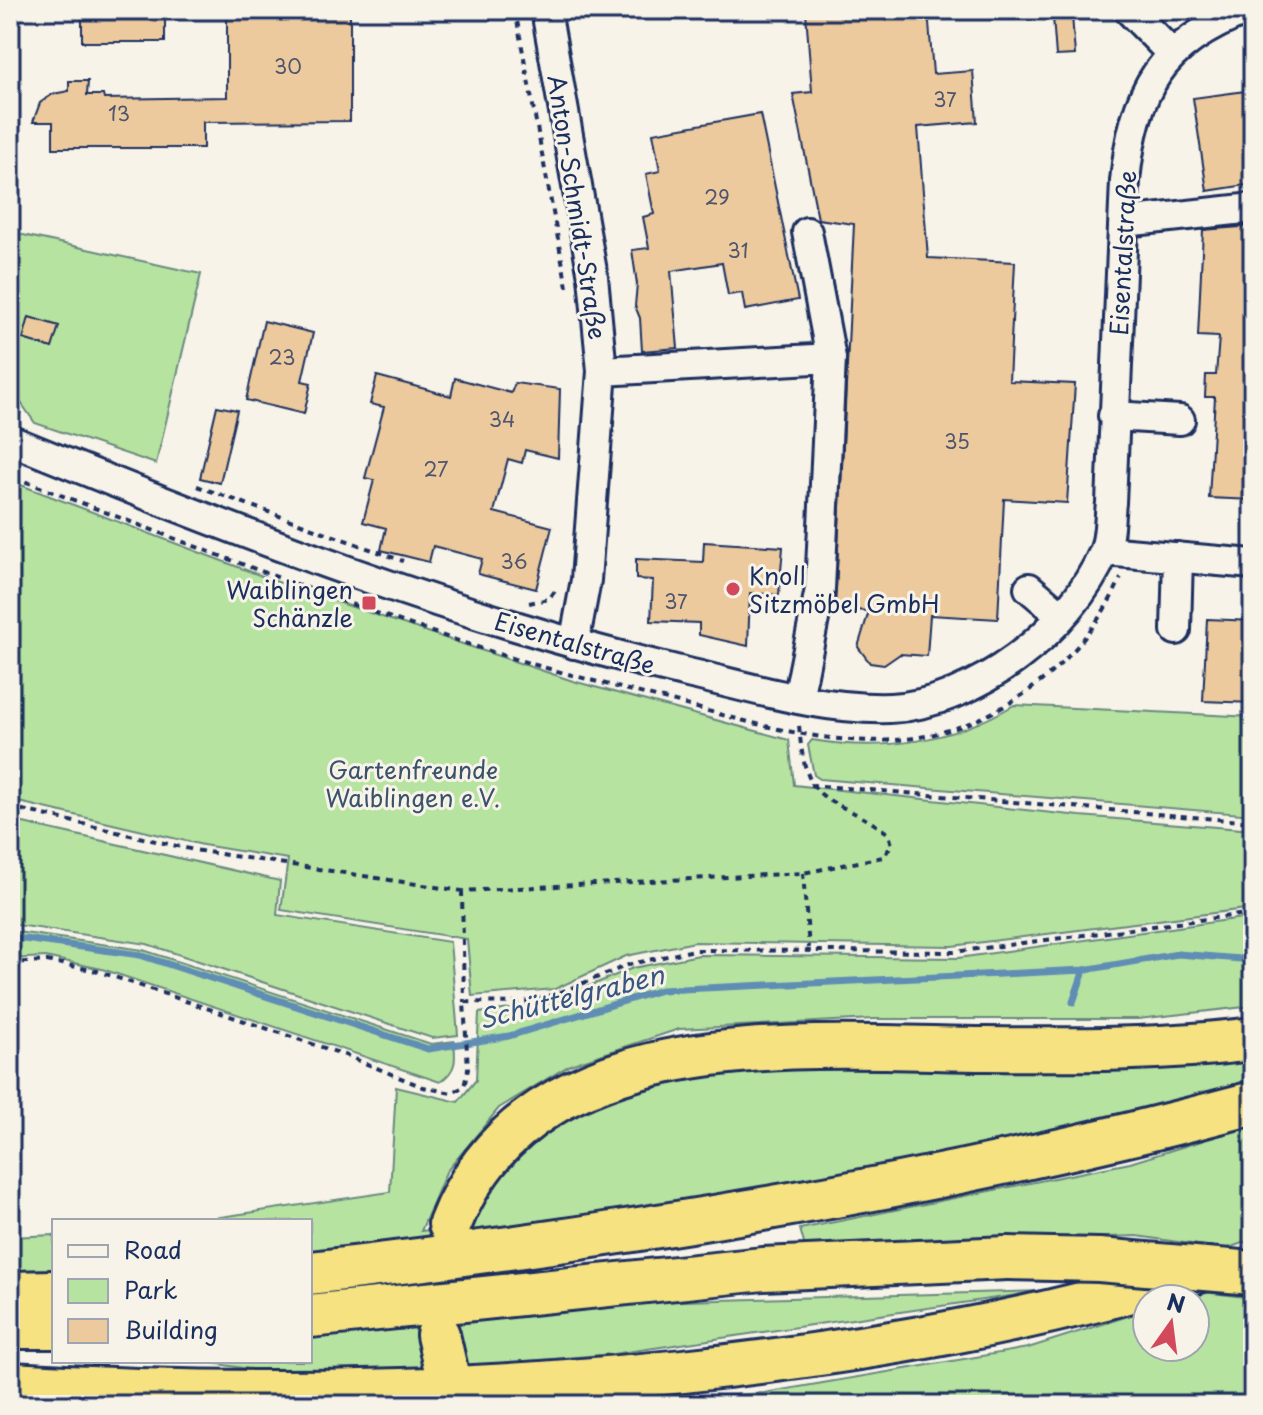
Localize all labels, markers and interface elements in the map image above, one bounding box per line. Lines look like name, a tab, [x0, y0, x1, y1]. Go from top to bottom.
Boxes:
house number: 30	[274, 51, 302, 81]
street label: Anton-Schmidt-Straße	[539, 72, 617, 342]
house number: 37	[933, 84, 957, 114]
house number: 13	[108, 98, 130, 128]
street label: Eisentalstraße	[1100, 169, 1144, 337]
house number: 29	[704, 182, 730, 212]
house number: 31	[728, 235, 748, 265]
house number: 23	[268, 342, 296, 372]
house number: 34	[489, 404, 515, 434]
house number: 35	[944, 426, 970, 456]
house number: 27	[424, 454, 448, 484]
house number: 36	[500, 546, 528, 576]
place label: Knoll Sitzmöbel GmbH	[749, 557, 940, 621]
place label: Waiblingen Schänzle	[226, 571, 353, 635]
marker: Knoll Sitzmöbel GmbH	[724, 580, 742, 598]
house number: 37	[664, 586, 688, 616]
marker: Waiblingen Schänzle	[360, 594, 378, 612]
street label: Eisentalstraße	[491, 602, 659, 682]
park label: Gartenfreunde Waiblingen e.V.	[326, 751, 500, 815]
water label: Schüttelgraben	[474, 954, 669, 1038]
legend	[52, 1219, 312, 1363]
text: Road	[124, 1231, 182, 1267]
text: Park	[124, 1271, 178, 1307]
north arrow	[1131, 1283, 1211, 1363]
text: N	[1164, 1284, 1189, 1320]
text: Building	[124, 1311, 218, 1347]

